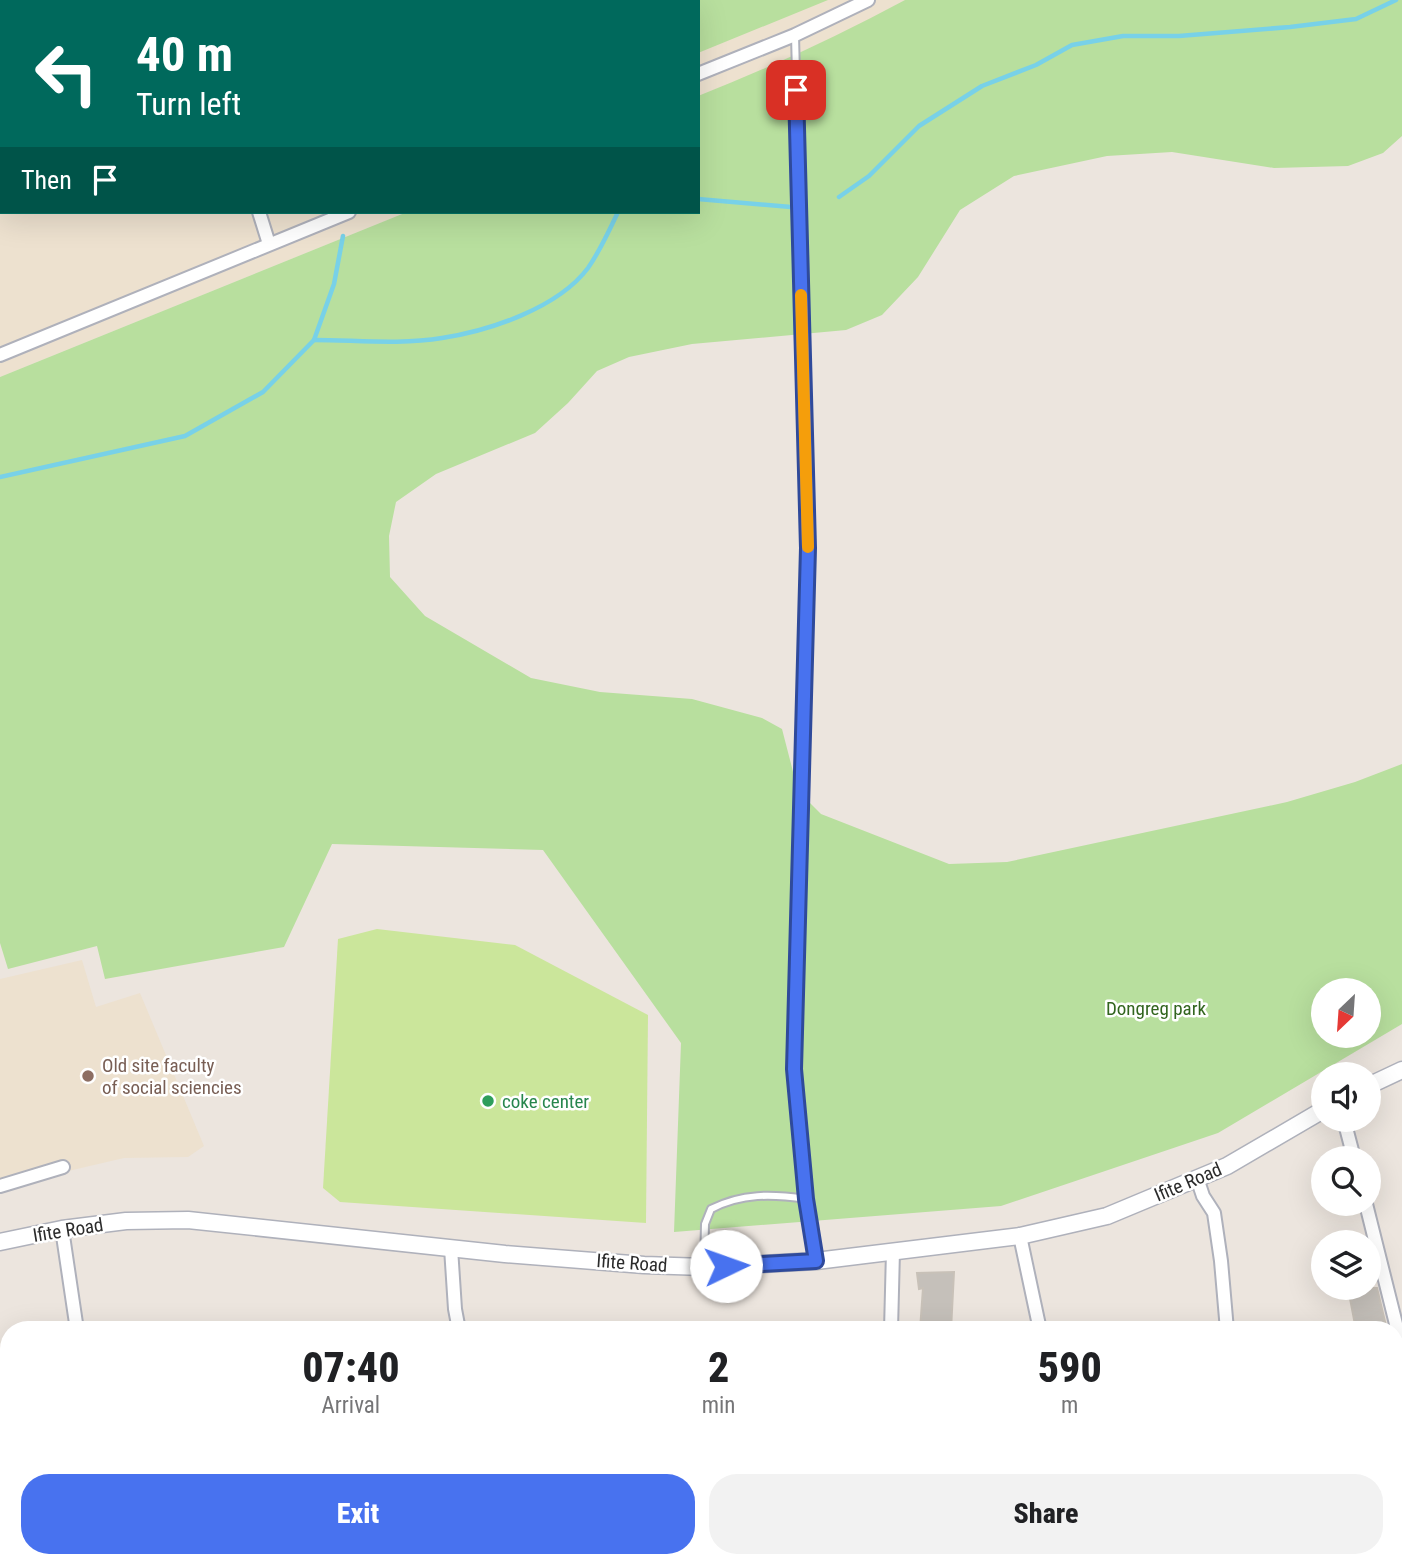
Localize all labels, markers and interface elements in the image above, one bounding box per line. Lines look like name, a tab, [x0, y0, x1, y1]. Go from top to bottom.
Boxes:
text: 40 m	[136, 26, 233, 83]
icon: left	[21, 28, 112, 119]
pin	[766, 60, 826, 120]
icon: arrive	[777, 71, 815, 109]
text: Turn left	[136, 85, 241, 123]
icon: arrive	[86, 161, 124, 199]
text: Then	[21, 165, 72, 195]
north arrow	[1311, 978, 1381, 1048]
map controls	[1311, 978, 1381, 1300]
park label: Dongreg park	[1106, 997, 1206, 1020]
place label: Old site faculty of social sciencies	[102, 1054, 242, 1099]
button: sound	[1311, 1062, 1381, 1132]
marker: Old site faculty of social sciencies	[80, 1068, 96, 1084]
place label: coke center	[502, 1090, 589, 1113]
marker: coke center	[480, 1093, 496, 1109]
button: search	[1311, 1146, 1381, 1216]
street label: Ifite Road	[1151, 1158, 1225, 1206]
street label: Ifite Road	[31, 1213, 105, 1247]
position arrow	[689, 1229, 763, 1303]
button: layers	[1311, 1230, 1381, 1300]
street label: Ifite Road	[596, 1249, 668, 1277]
text: 07:40	[302, 1343, 399, 1392]
text: 2	[708, 1343, 729, 1392]
text: 590	[1038, 1343, 1102, 1392]
text: Arrival	[322, 1392, 380, 1419]
text: min	[702, 1392, 735, 1419]
text: m	[1061, 1392, 1078, 1419]
button: Exit	[21, 1474, 695, 1554]
button: Share	[709, 1474, 1383, 1554]

